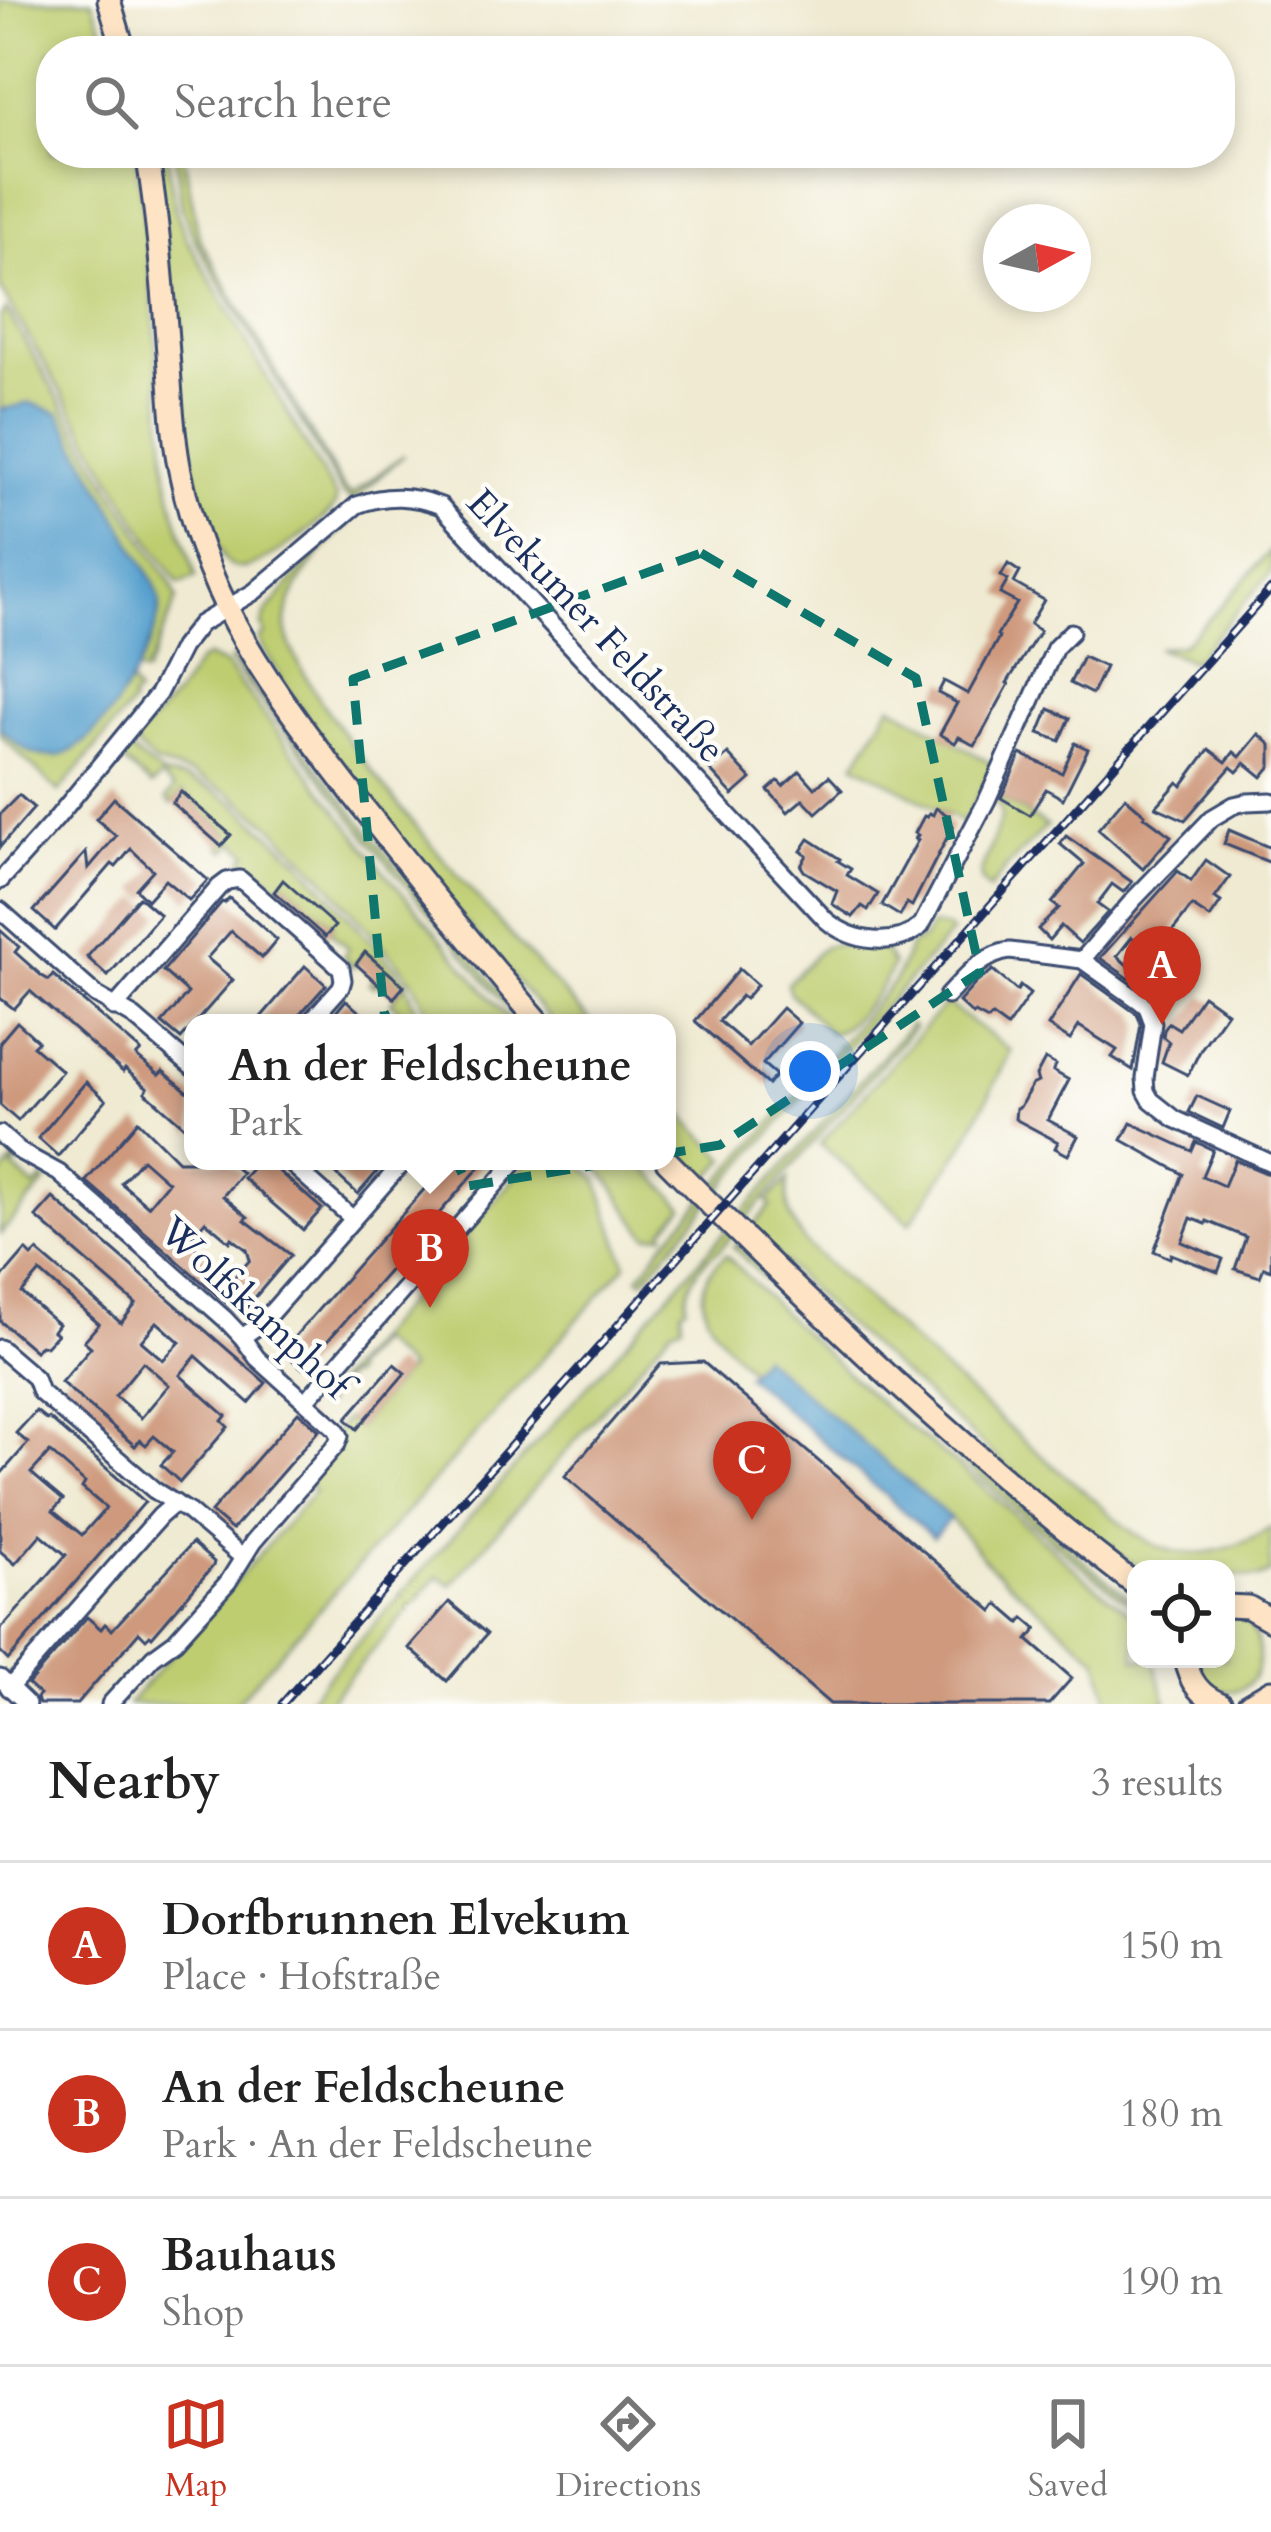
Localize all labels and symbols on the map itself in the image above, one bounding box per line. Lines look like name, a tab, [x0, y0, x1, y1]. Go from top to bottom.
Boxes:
north arrow	[983, 204, 1091, 312]
street label: Elvekumer Feldstraße	[455, 477, 737, 775]
pin: A	[1123, 926, 1201, 1025]
your location	[780, 1041, 840, 1101]
street label: Wolfskamphof	[147, 1204, 367, 1415]
pin: B	[391, 1209, 469, 1308]
pin: C	[713, 1421, 791, 1520]

